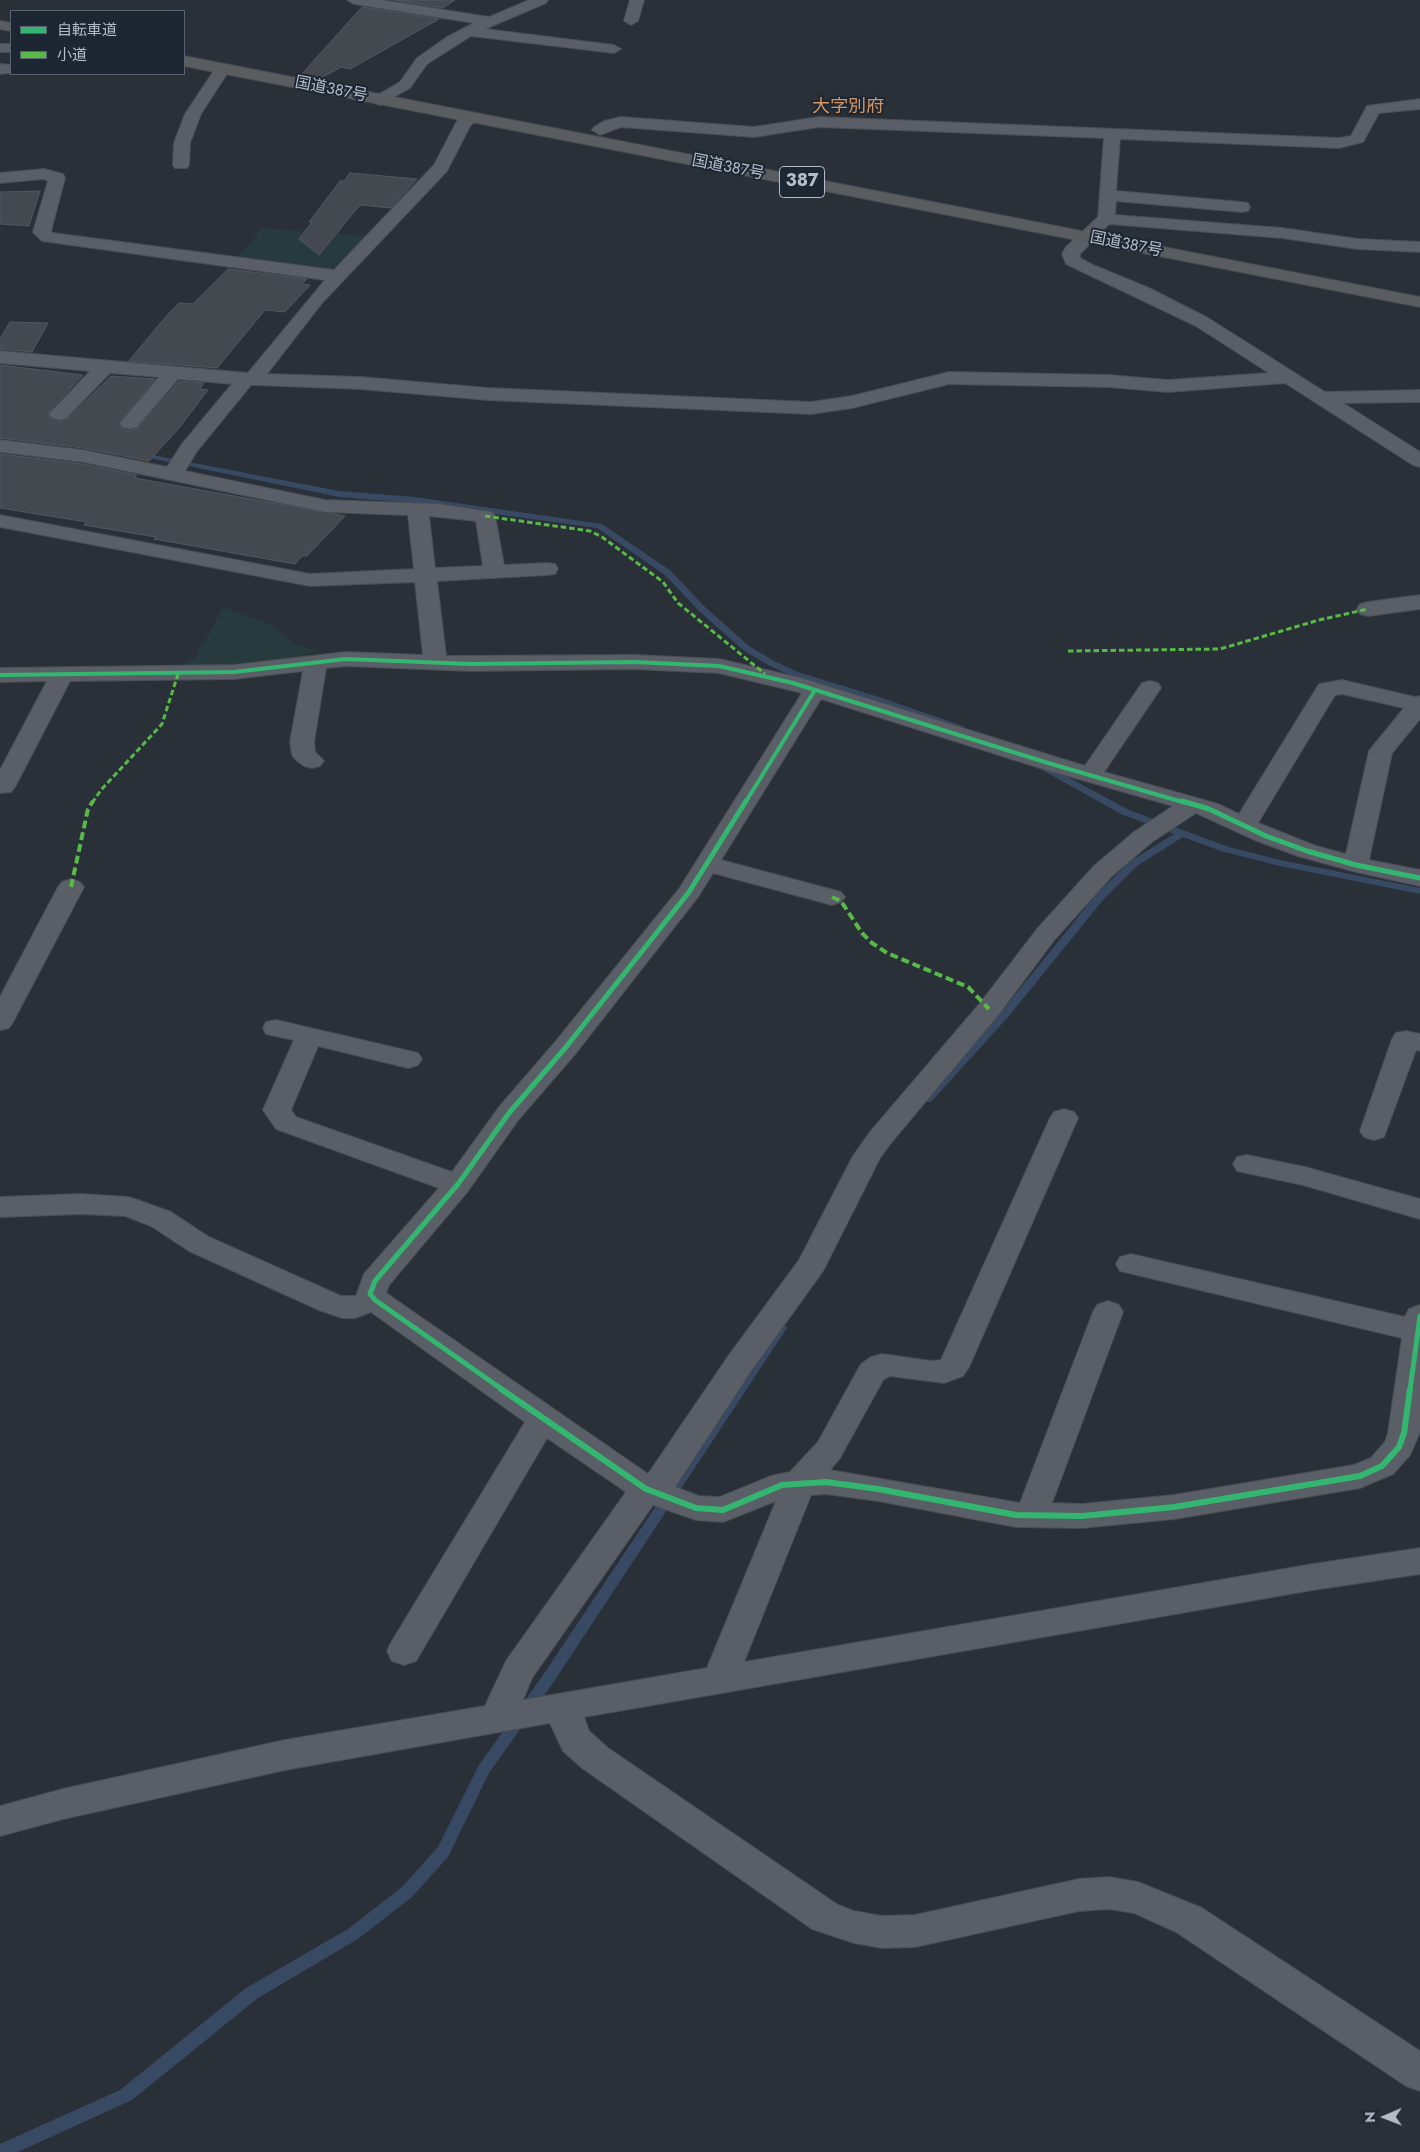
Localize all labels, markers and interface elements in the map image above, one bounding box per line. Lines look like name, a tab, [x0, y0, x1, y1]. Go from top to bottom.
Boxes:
legend	[10, 10, 185, 75]
text: 自転車道	[57, 19, 117, 41]
text: 小道	[57, 44, 87, 66]
street label: 国道387号	[293, 74, 369, 106]
district label: 大字別府	[812, 97, 884, 119]
street label: 国道387号	[690, 152, 766, 184]
road number: 387	[780, 166, 824, 198]
street label: 国道387号	[1088, 229, 1164, 261]
north arrow	[1360, 2092, 1410, 2142]
text: N	[1360, 2112, 1380, 2123]

